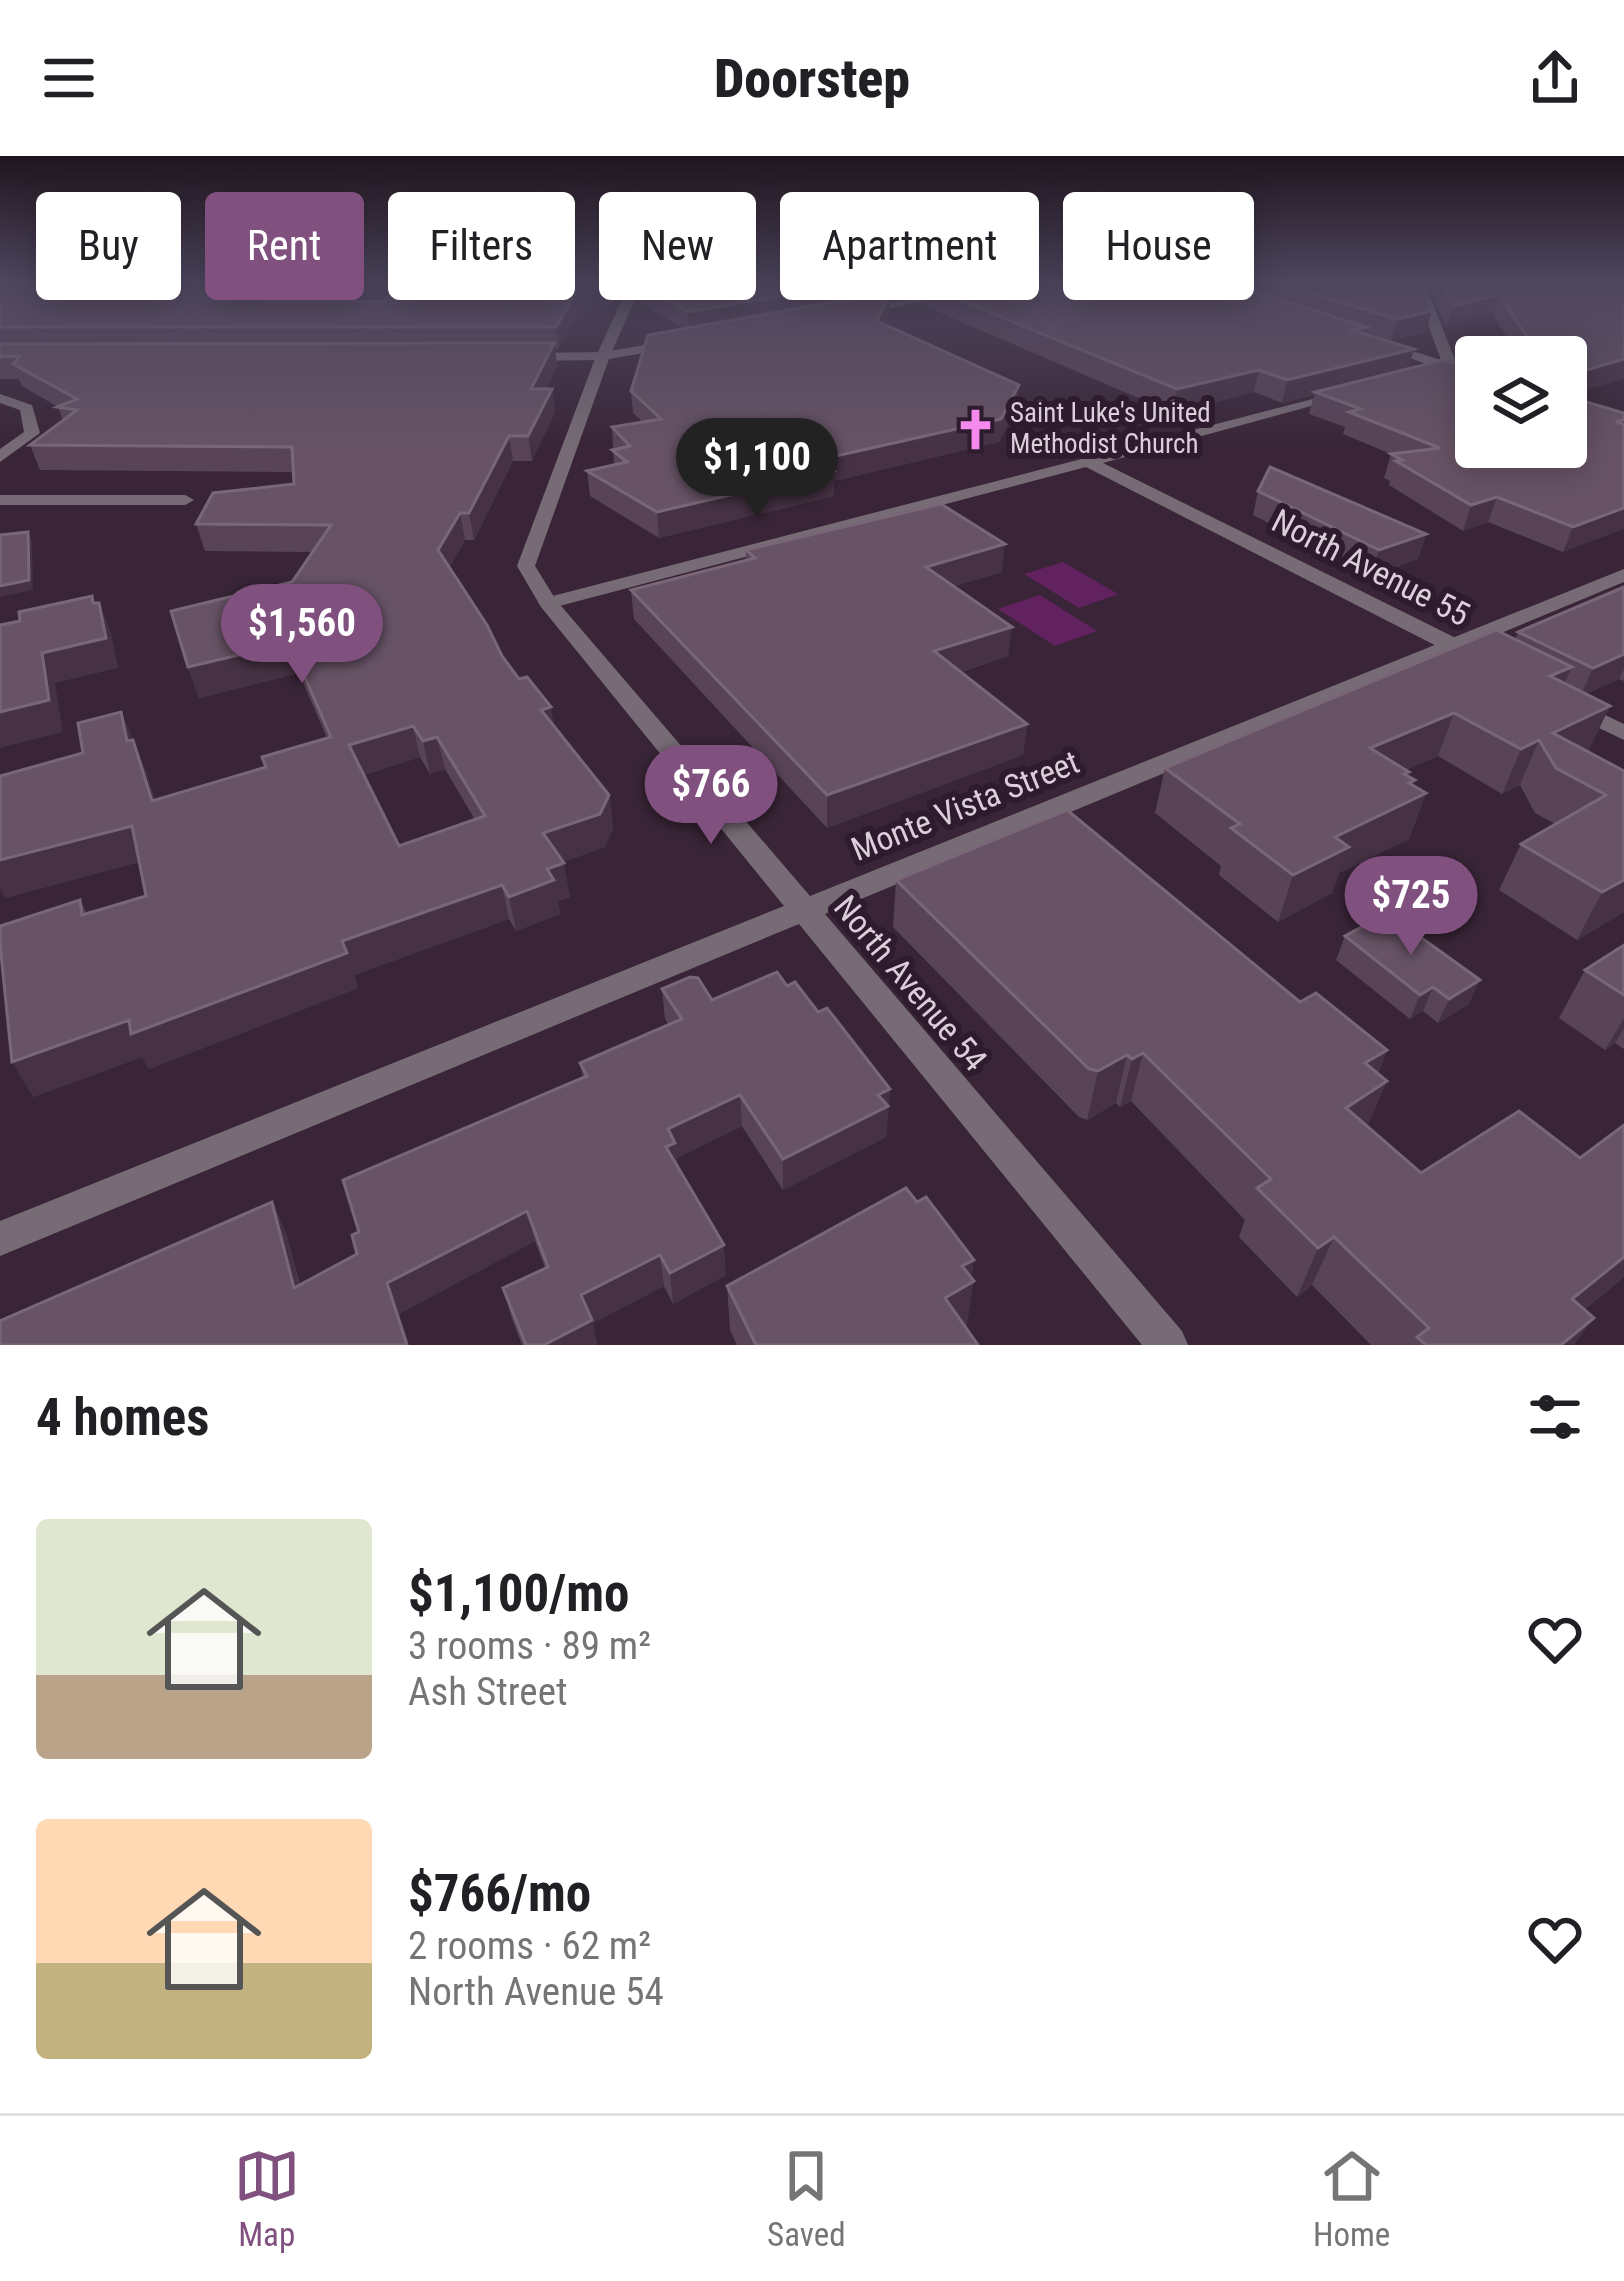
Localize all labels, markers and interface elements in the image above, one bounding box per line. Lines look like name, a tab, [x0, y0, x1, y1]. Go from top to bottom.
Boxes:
icon: menu	[36, 45, 102, 111]
icon: share	[1522, 45, 1588, 111]
text: Doorstep	[714, 47, 910, 110]
chip: Buy	[36, 192, 181, 300]
chip: Rent	[205, 192, 364, 300]
chip: Filters	[388, 192, 575, 300]
chip: New	[599, 192, 756, 300]
chip: Apartment	[780, 192, 1039, 300]
chip: House	[1063, 192, 1254, 300]
map controls	[1455, 336, 1587, 468]
button: layers	[1455, 336, 1587, 468]
place label: Saint Luke's United Methodist Church	[1010, 397, 1211, 460]
church icon: Saint Luke's United Methodist Church	[953, 406, 999, 452]
pin: $1,100	[659, 418, 855, 520]
text: $1,100	[703, 434, 811, 480]
street label: North Avenue 55	[1266, 501, 1476, 634]
pin: $1,560	[204, 584, 400, 686]
text: $1,560	[248, 600, 356, 646]
street label: Monte Vista Street	[846, 742, 1085, 869]
pin: $766	[640, 745, 782, 847]
text: $766	[672, 761, 750, 807]
pin: $725	[1340, 856, 1482, 958]
text: $725	[1372, 872, 1450, 918]
street label: North Avenue 54	[826, 888, 995, 1079]
icon: filters	[1522, 1384, 1588, 1450]
text: 4 homes	[36, 1388, 209, 1447]
text: $1,100/mo	[408, 1564, 629, 1623]
icon: home	[132, 1567, 276, 1711]
icon: heart	[1522, 1606, 1588, 1672]
text: 3 rooms · 89 m²	[408, 1623, 651, 1669]
text: Ash Street	[408, 1669, 567, 1715]
text: $766/mo	[408, 1864, 591, 1923]
icon: home	[132, 1867, 276, 2011]
icon: heart	[1522, 1906, 1588, 1972]
text: 2 rooms · 62 m²	[408, 1923, 651, 1969]
text: North Avenue 54	[408, 1969, 664, 2015]
tab: Map	[234, 2143, 300, 2254]
tab: Saved	[767, 2143, 846, 2254]
tab: Home	[1313, 2143, 1390, 2254]

